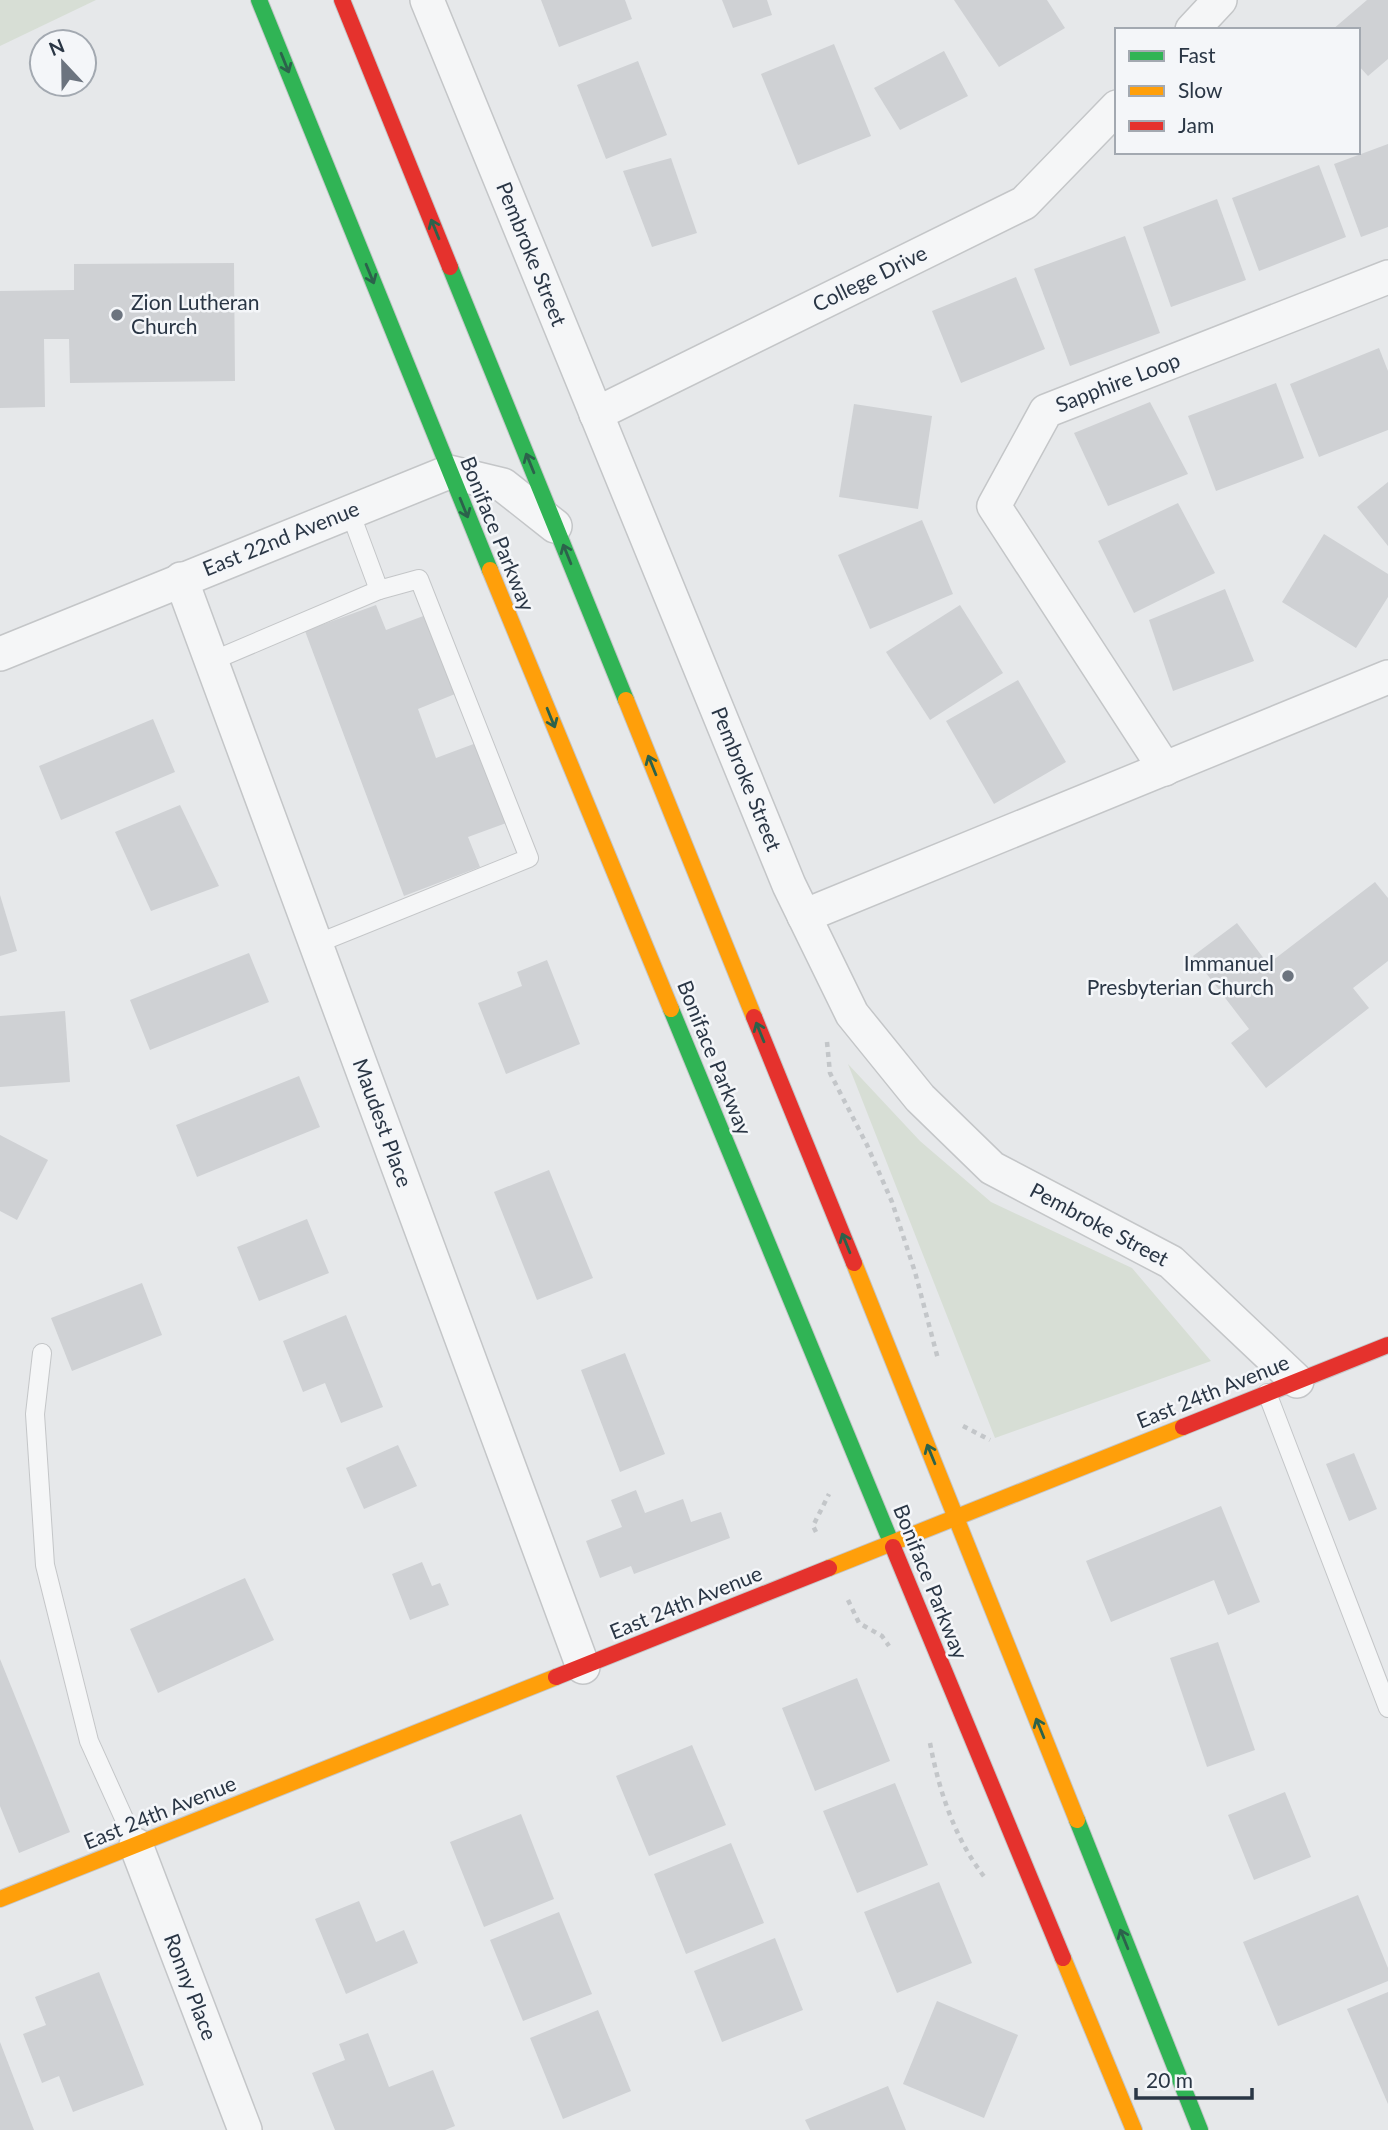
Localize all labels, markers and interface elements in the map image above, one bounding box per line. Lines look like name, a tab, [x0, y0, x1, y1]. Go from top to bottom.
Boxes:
north arrow	[28, 28, 98, 98]
legend	[1115, 28, 1360, 154]
text: N	[45, 33, 68, 60]
text: Fast	[1178, 42, 1216, 67]
one-way arrow	[279, 52, 292, 74]
text: Slow	[1178, 77, 1223, 102]
text: Jam	[1178, 112, 1214, 137]
street label: Pembroke Street	[492, 178, 573, 330]
one-way arrow	[428, 219, 441, 240]
street label: College Drive	[808, 239, 931, 316]
one-way arrow	[364, 263, 377, 285]
place label: Zion Lutheran Church	[131, 289, 260, 338]
marker: Zion Lutheran Church	[109, 307, 125, 323]
street label: Sapphire Loop	[1052, 346, 1183, 417]
street label: Boniface Parkway	[456, 452, 541, 615]
one-way arrow	[522, 452, 535, 474]
street label: East 22nd Avenue	[199, 495, 362, 580]
one-way arrow	[458, 497, 471, 518]
one-way arrow	[560, 544, 573, 566]
street label: Pembroke Street	[707, 703, 788, 855]
one-way arrow	[545, 707, 558, 729]
one-way arrow	[645, 755, 658, 777]
place label: Immanuel Presbyterian Church	[1087, 950, 1274, 999]
marker: Immanuel Presbyterian Church	[1280, 968, 1296, 984]
street label: Boniface Parkway	[673, 976, 758, 1139]
one-way arrow	[753, 1022, 766, 1044]
street label: Maudest Place	[349, 1055, 418, 1190]
street label: Pembroke Street	[1026, 1177, 1174, 1271]
one-way arrow	[838, 1233, 851, 1255]
street label: East 24th Avenue	[1133, 1349, 1292, 1433]
one-way arrow	[924, 1444, 937, 1465]
street label: Boniface Parkway	[889, 1500, 974, 1663]
street label: East 24th Avenue	[606, 1560, 765, 1644]
one-way arrow	[1033, 1718, 1046, 1739]
street label: East 24th Avenue	[80, 1770, 239, 1854]
one-way arrow	[1117, 1929, 1130, 1951]
street label: Ronny Place	[160, 1930, 223, 2043]
scale bar	[1136, 2056, 1252, 2100]
text: 20 m	[1146, 2067, 1193, 2092]

